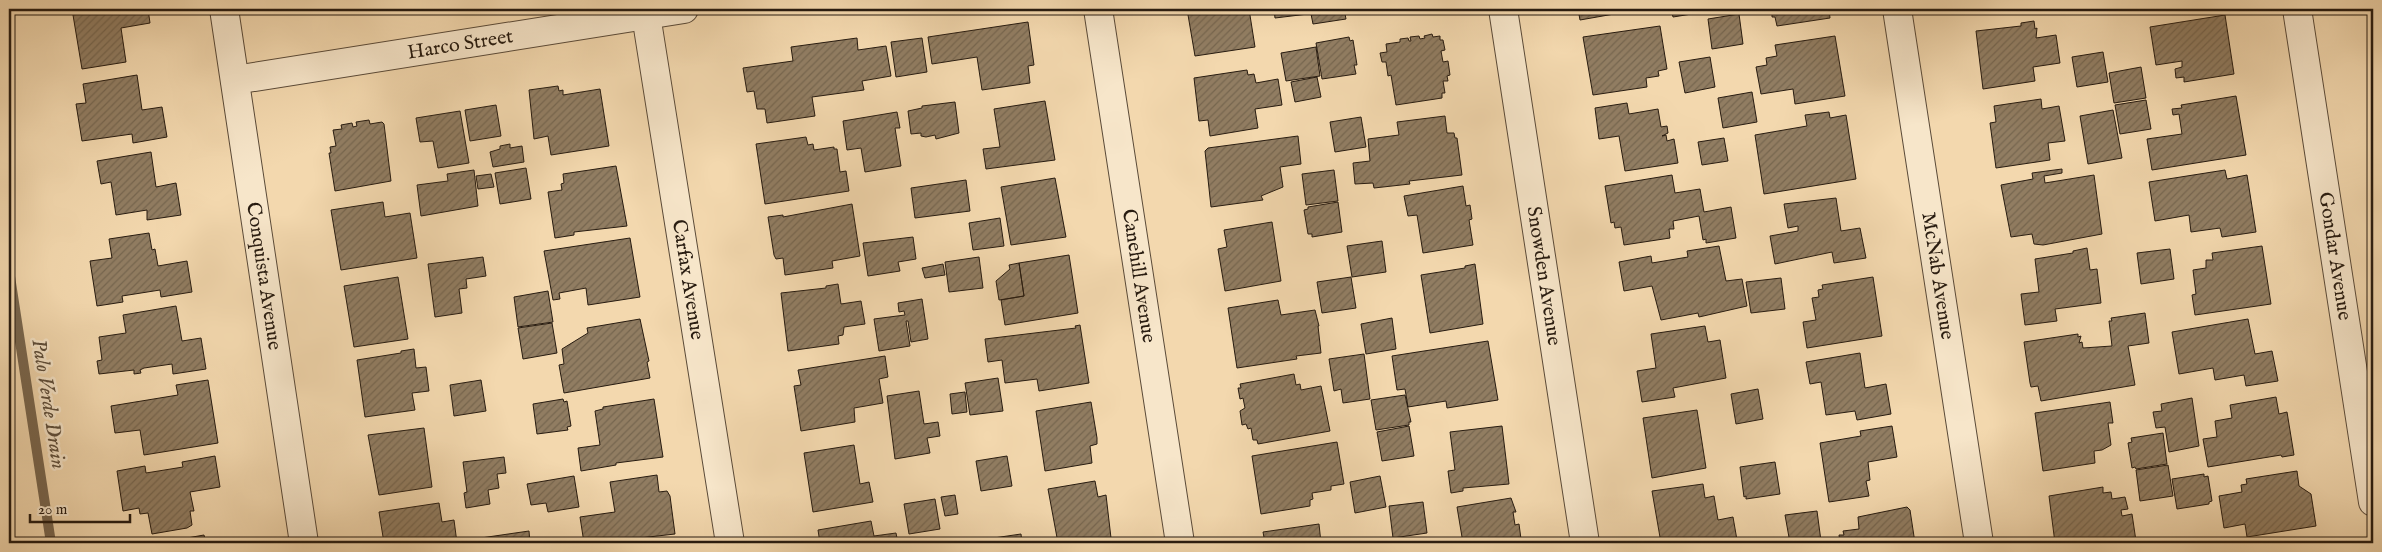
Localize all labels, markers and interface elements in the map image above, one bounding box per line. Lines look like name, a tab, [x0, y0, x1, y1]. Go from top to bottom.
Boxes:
street label: Harco Street	[406, 24, 515, 65]
street label: Gondar Avenue	[2313, 190, 2357, 322]
street label: Conquista Avenue	[241, 200, 287, 352]
street label: Snowden Avenue	[1521, 205, 1567, 347]
street label: Canehill Avenue	[1116, 207, 1162, 345]
street label: McNab Avenue	[1916, 210, 1960, 341]
street label: Carfax Avenue	[666, 218, 710, 342]
water label: Palo Verde Drain	[24, 337, 72, 471]
scale bar	[30, 492, 130, 524]
text: 20 m	[38, 500, 68, 519]

